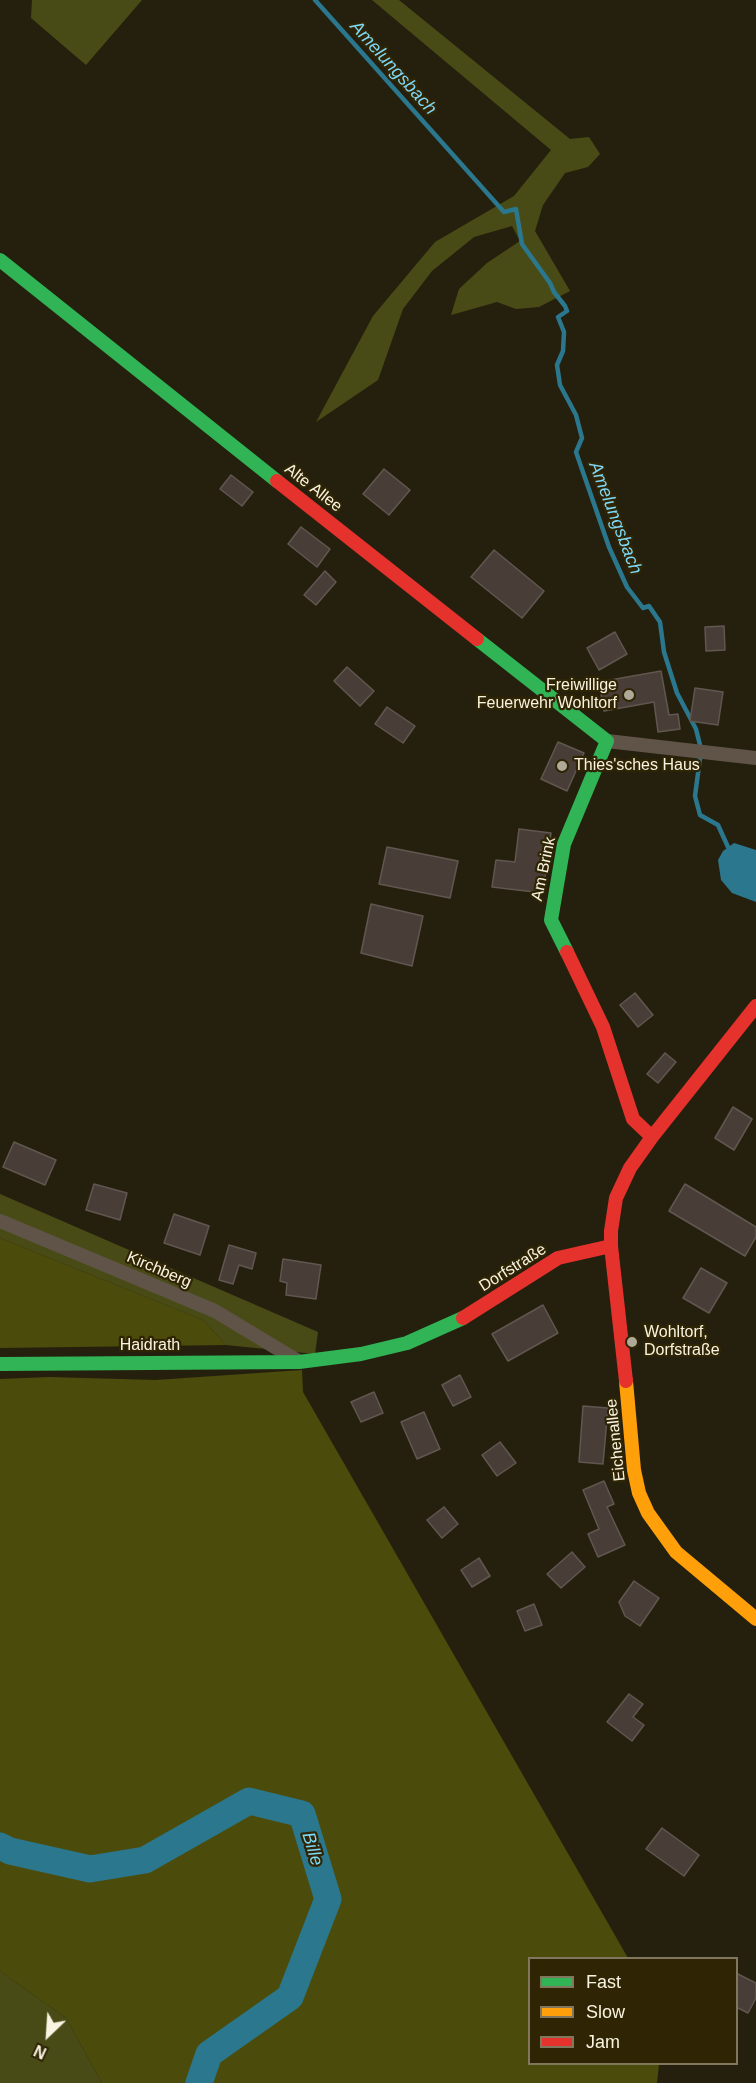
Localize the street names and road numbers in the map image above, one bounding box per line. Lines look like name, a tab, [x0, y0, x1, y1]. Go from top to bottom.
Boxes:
street label: Alte Allee	[280, 460, 346, 516]
street label: Am Brink	[528, 835, 560, 903]
street label: Dorfstraße	[476, 1240, 550, 1296]
street label: Kirchberg	[124, 1248, 194, 1292]
street label: Haidrath	[120, 1336, 180, 1356]
street label: Eichenallee	[602, 1398, 630, 1482]

